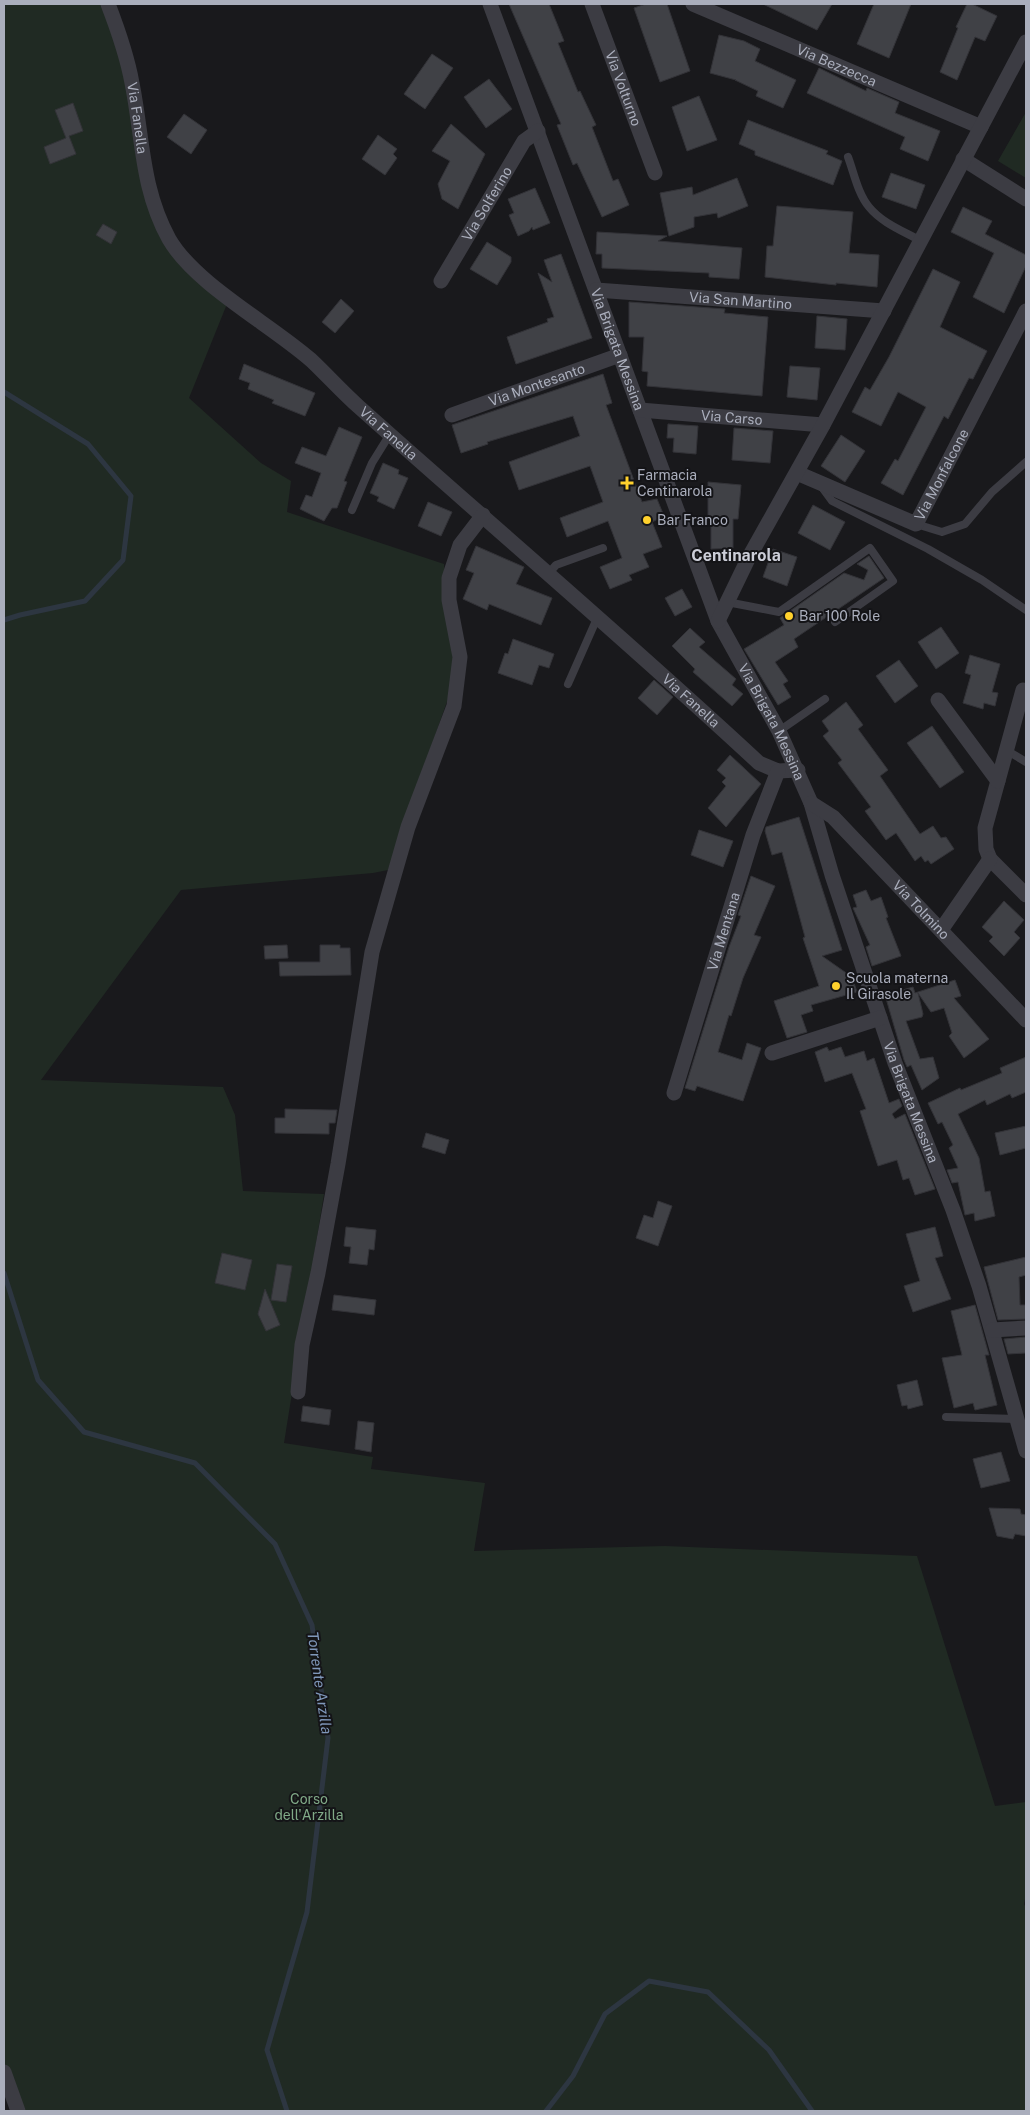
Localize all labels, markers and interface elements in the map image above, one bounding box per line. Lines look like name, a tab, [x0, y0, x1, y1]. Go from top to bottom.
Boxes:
street label: Via Bezzecca	[794, 41, 879, 89]
street label: Via Volturno	[602, 48, 645, 128]
street label: Via Fanella	[124, 81, 151, 155]
street label: Via Solferino	[459, 163, 515, 244]
street label: Via Brigata Messina	[588, 286, 647, 412]
street label: Via San Martino	[689, 289, 793, 312]
street label: Via Montesanto	[486, 360, 587, 409]
street label: Via Fanella	[356, 403, 421, 463]
street label: Via Carso	[700, 407, 763, 428]
street label: Via Monfalcone	[911, 426, 972, 523]
place label: Farmacia Centinarola	[637, 467, 712, 499]
marker: Farmacia Centinarola	[621, 477, 633, 489]
place label: Bar Franco	[657, 512, 728, 528]
marker: Bar Franco	[641, 514, 653, 526]
district label: Centinarola	[691, 546, 781, 565]
place label: Bar 100 Role	[799, 608, 880, 624]
marker: Bar 100 Role	[783, 610, 795, 622]
street label: Via Brigata Messina	[735, 661, 808, 782]
street label: Via Fanella	[659, 671, 723, 731]
street label: Via Tolmino	[889, 877, 953, 943]
street label: Via Mentana	[704, 890, 743, 972]
place label: Scuola materna Il Girasole	[846, 970, 948, 1002]
marker: Scuola materna Il Girasole	[830, 980, 842, 992]
street label: Via Brigata Messina	[880, 1040, 942, 1165]
water label: Torrente Arzilla	[304, 1631, 336, 1735]
park label: Corso dell'Arzilla	[274, 1791, 344, 1823]

